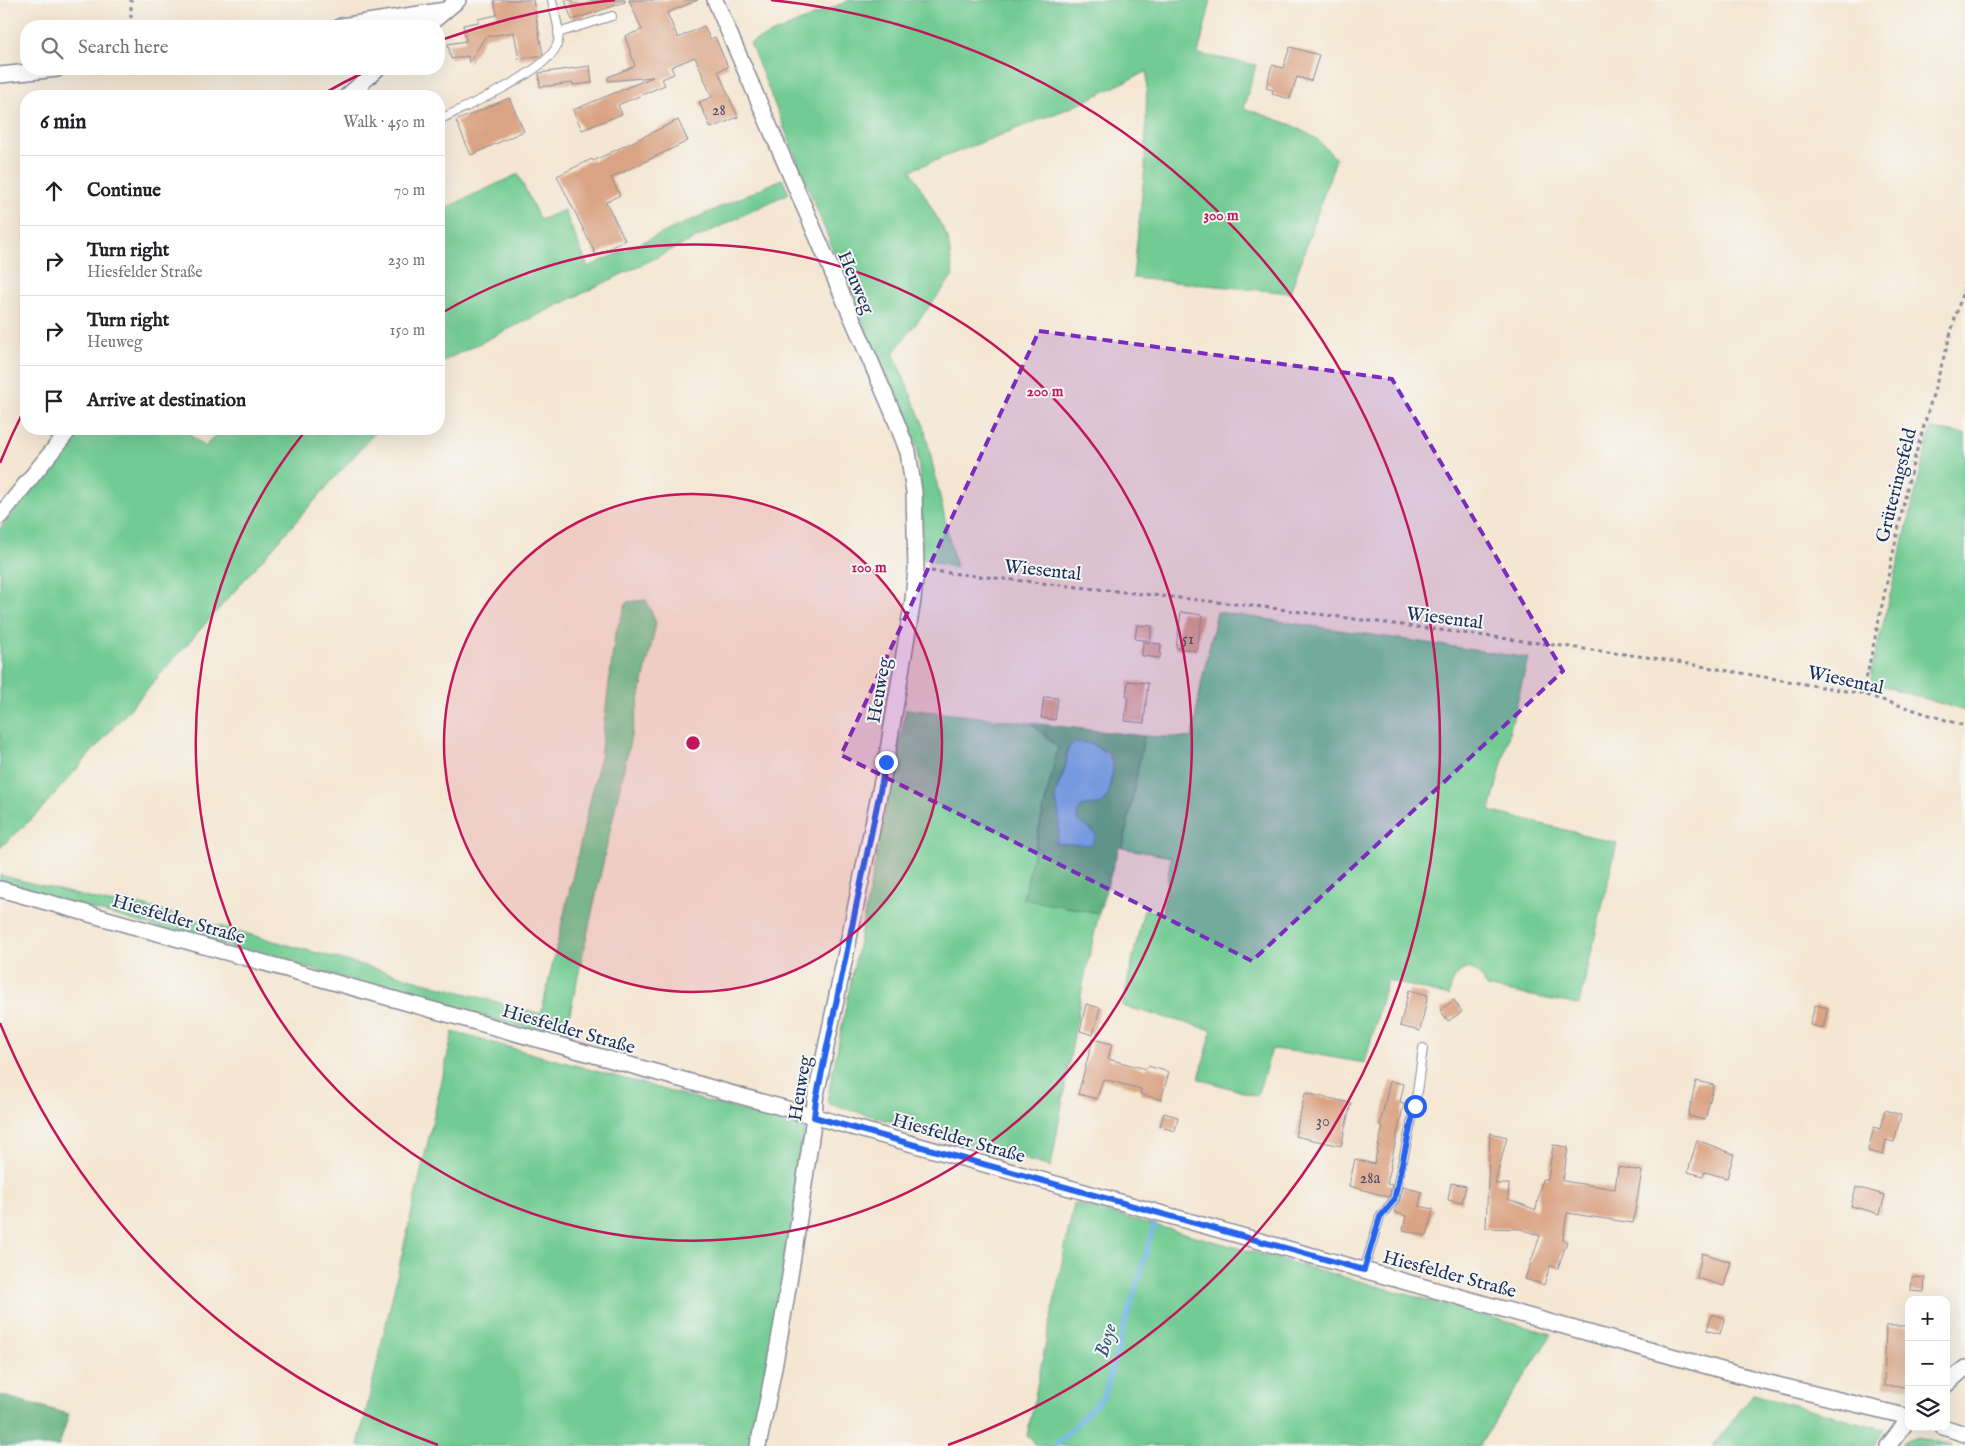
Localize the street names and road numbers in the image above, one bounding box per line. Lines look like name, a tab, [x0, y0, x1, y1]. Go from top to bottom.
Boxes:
street label: Heuweg	[831, 248, 879, 319]
street label: Grüteringsfeld	[1871, 425, 1923, 545]
street label: Wiesental	[1003, 555, 1083, 587]
street label: Wiesental	[1405, 602, 1485, 636]
street label: Heuweg	[862, 655, 898, 725]
street label: Wiesental	[1805, 661, 1887, 701]
street label: Hiesfelder Straße	[109, 889, 248, 950]
street label: Hiesfelder Straße	[499, 999, 638, 1060]
street label: Heuweg	[784, 1053, 818, 1123]
street label: Hiesfelder Straße	[889, 1108, 1028, 1169]
street label: Hiesfelder Straße	[1380, 1246, 1519, 1304]

